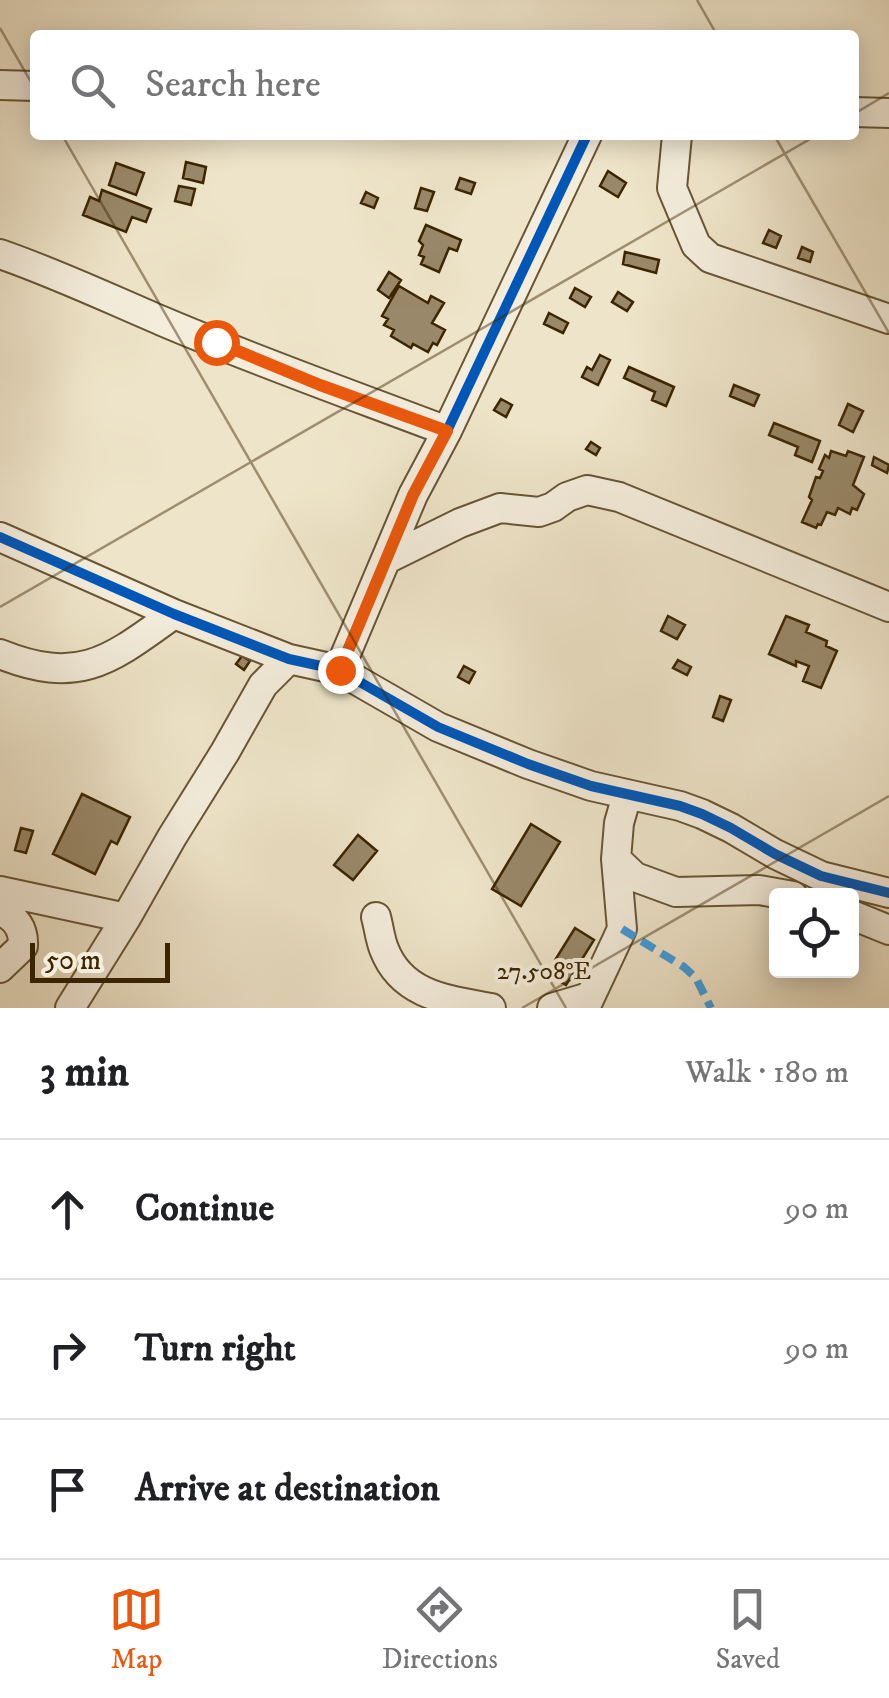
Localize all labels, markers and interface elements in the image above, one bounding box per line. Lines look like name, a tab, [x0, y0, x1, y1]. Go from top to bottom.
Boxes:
search box	[30, 30, 859, 140]
icon: search	[65, 58, 120, 113]
text: Search here	[145, 61, 321, 109]
route start	[194, 320, 240, 366]
route end	[318, 648, 364, 694]
map controls	[769, 888, 859, 978]
button: locate	[769, 888, 859, 978]
scale bar	[30, 938, 170, 983]
text: 50 m	[45, 943, 101, 978]
text: 27.508°E	[497, 956, 591, 987]
text: 3 min	[40, 1047, 129, 1099]
text: Walk · 180 m	[685, 1053, 849, 1093]
icon: ahead	[40, 1182, 95, 1237]
text: Continue	[135, 1185, 274, 1233]
text: 90 m	[785, 1189, 849, 1229]
icon: right	[40, 1322, 95, 1377]
text: Turn right	[135, 1325, 296, 1373]
text: 90 m	[785, 1329, 849, 1369]
icon: arrive	[40, 1462, 95, 1517]
text: Arrive at destination	[135, 1465, 440, 1513]
tab: Map	[109, 1582, 164, 1677]
tab: Directions	[382, 1582, 498, 1677]
tab: Saved	[716, 1582, 780, 1677]

